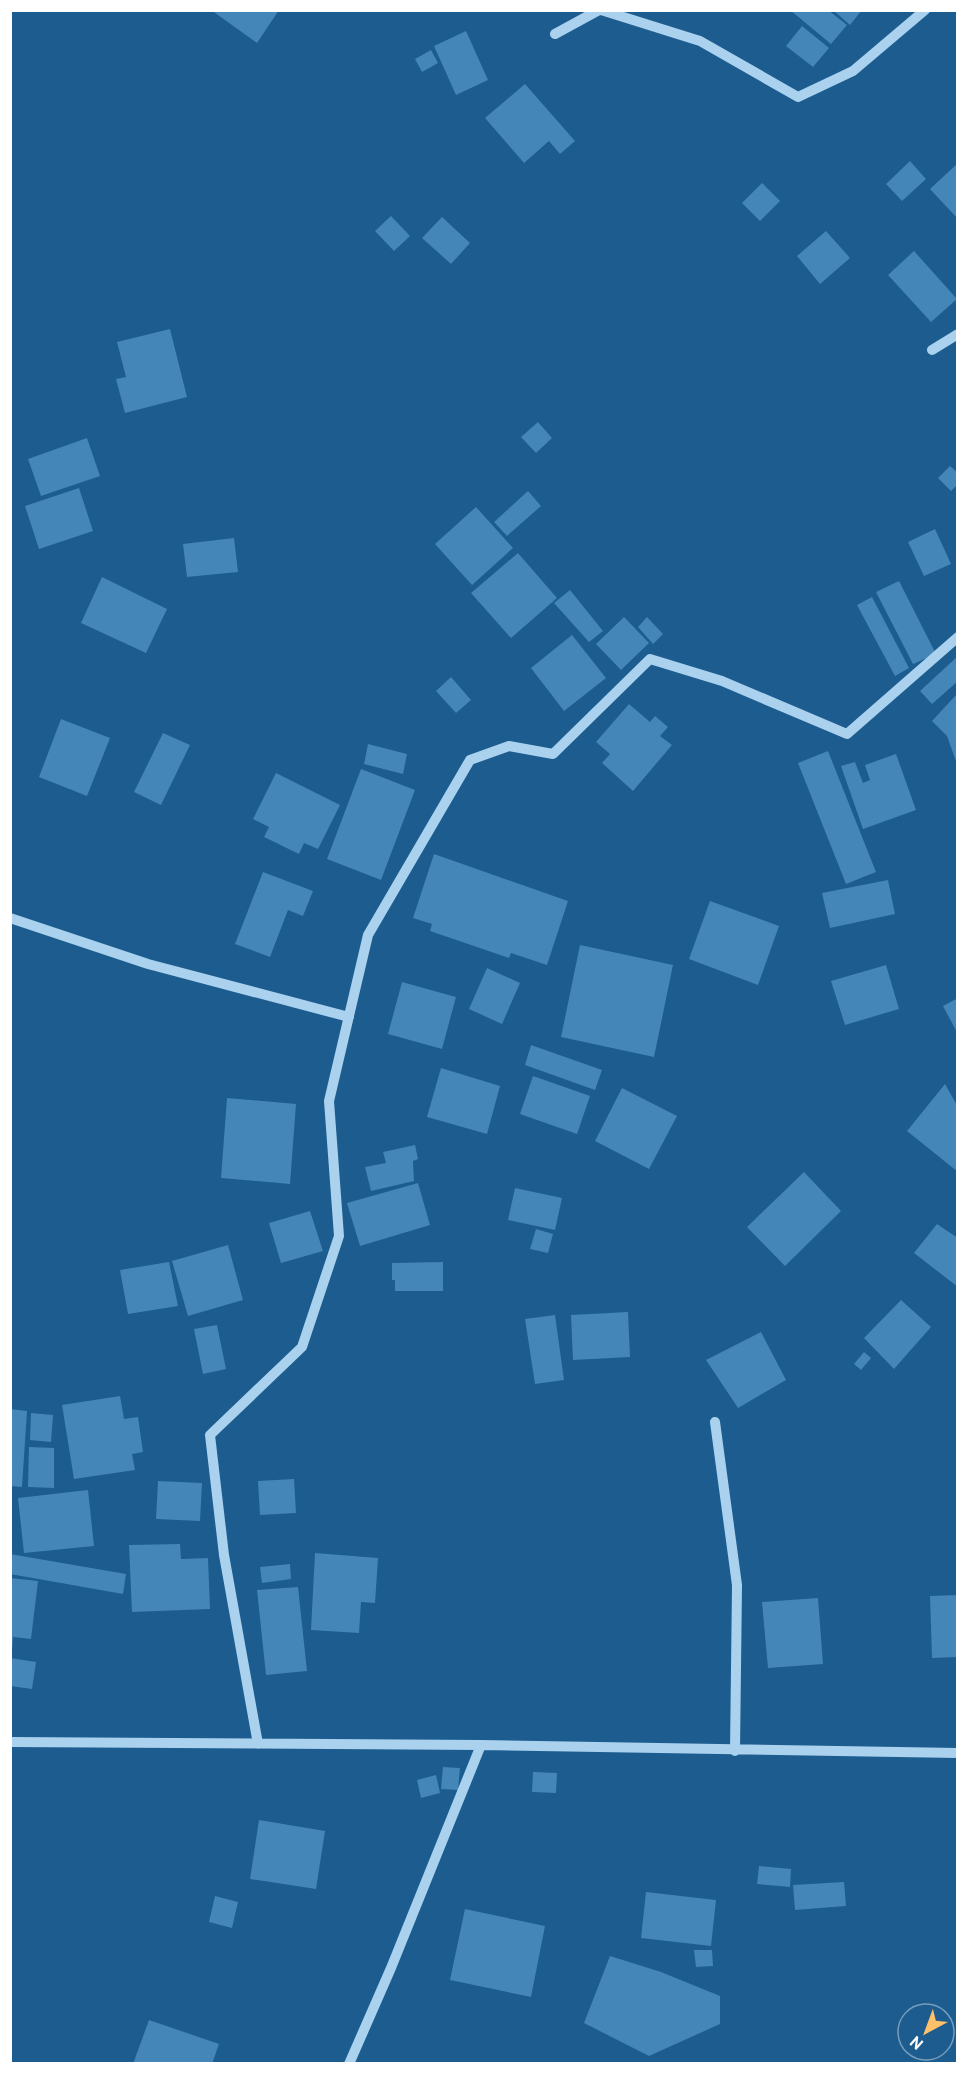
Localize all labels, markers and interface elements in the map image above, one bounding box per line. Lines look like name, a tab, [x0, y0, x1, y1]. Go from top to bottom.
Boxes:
north arrow	[896, 2002, 956, 2062]
text: N	[907, 2030, 928, 2053]

